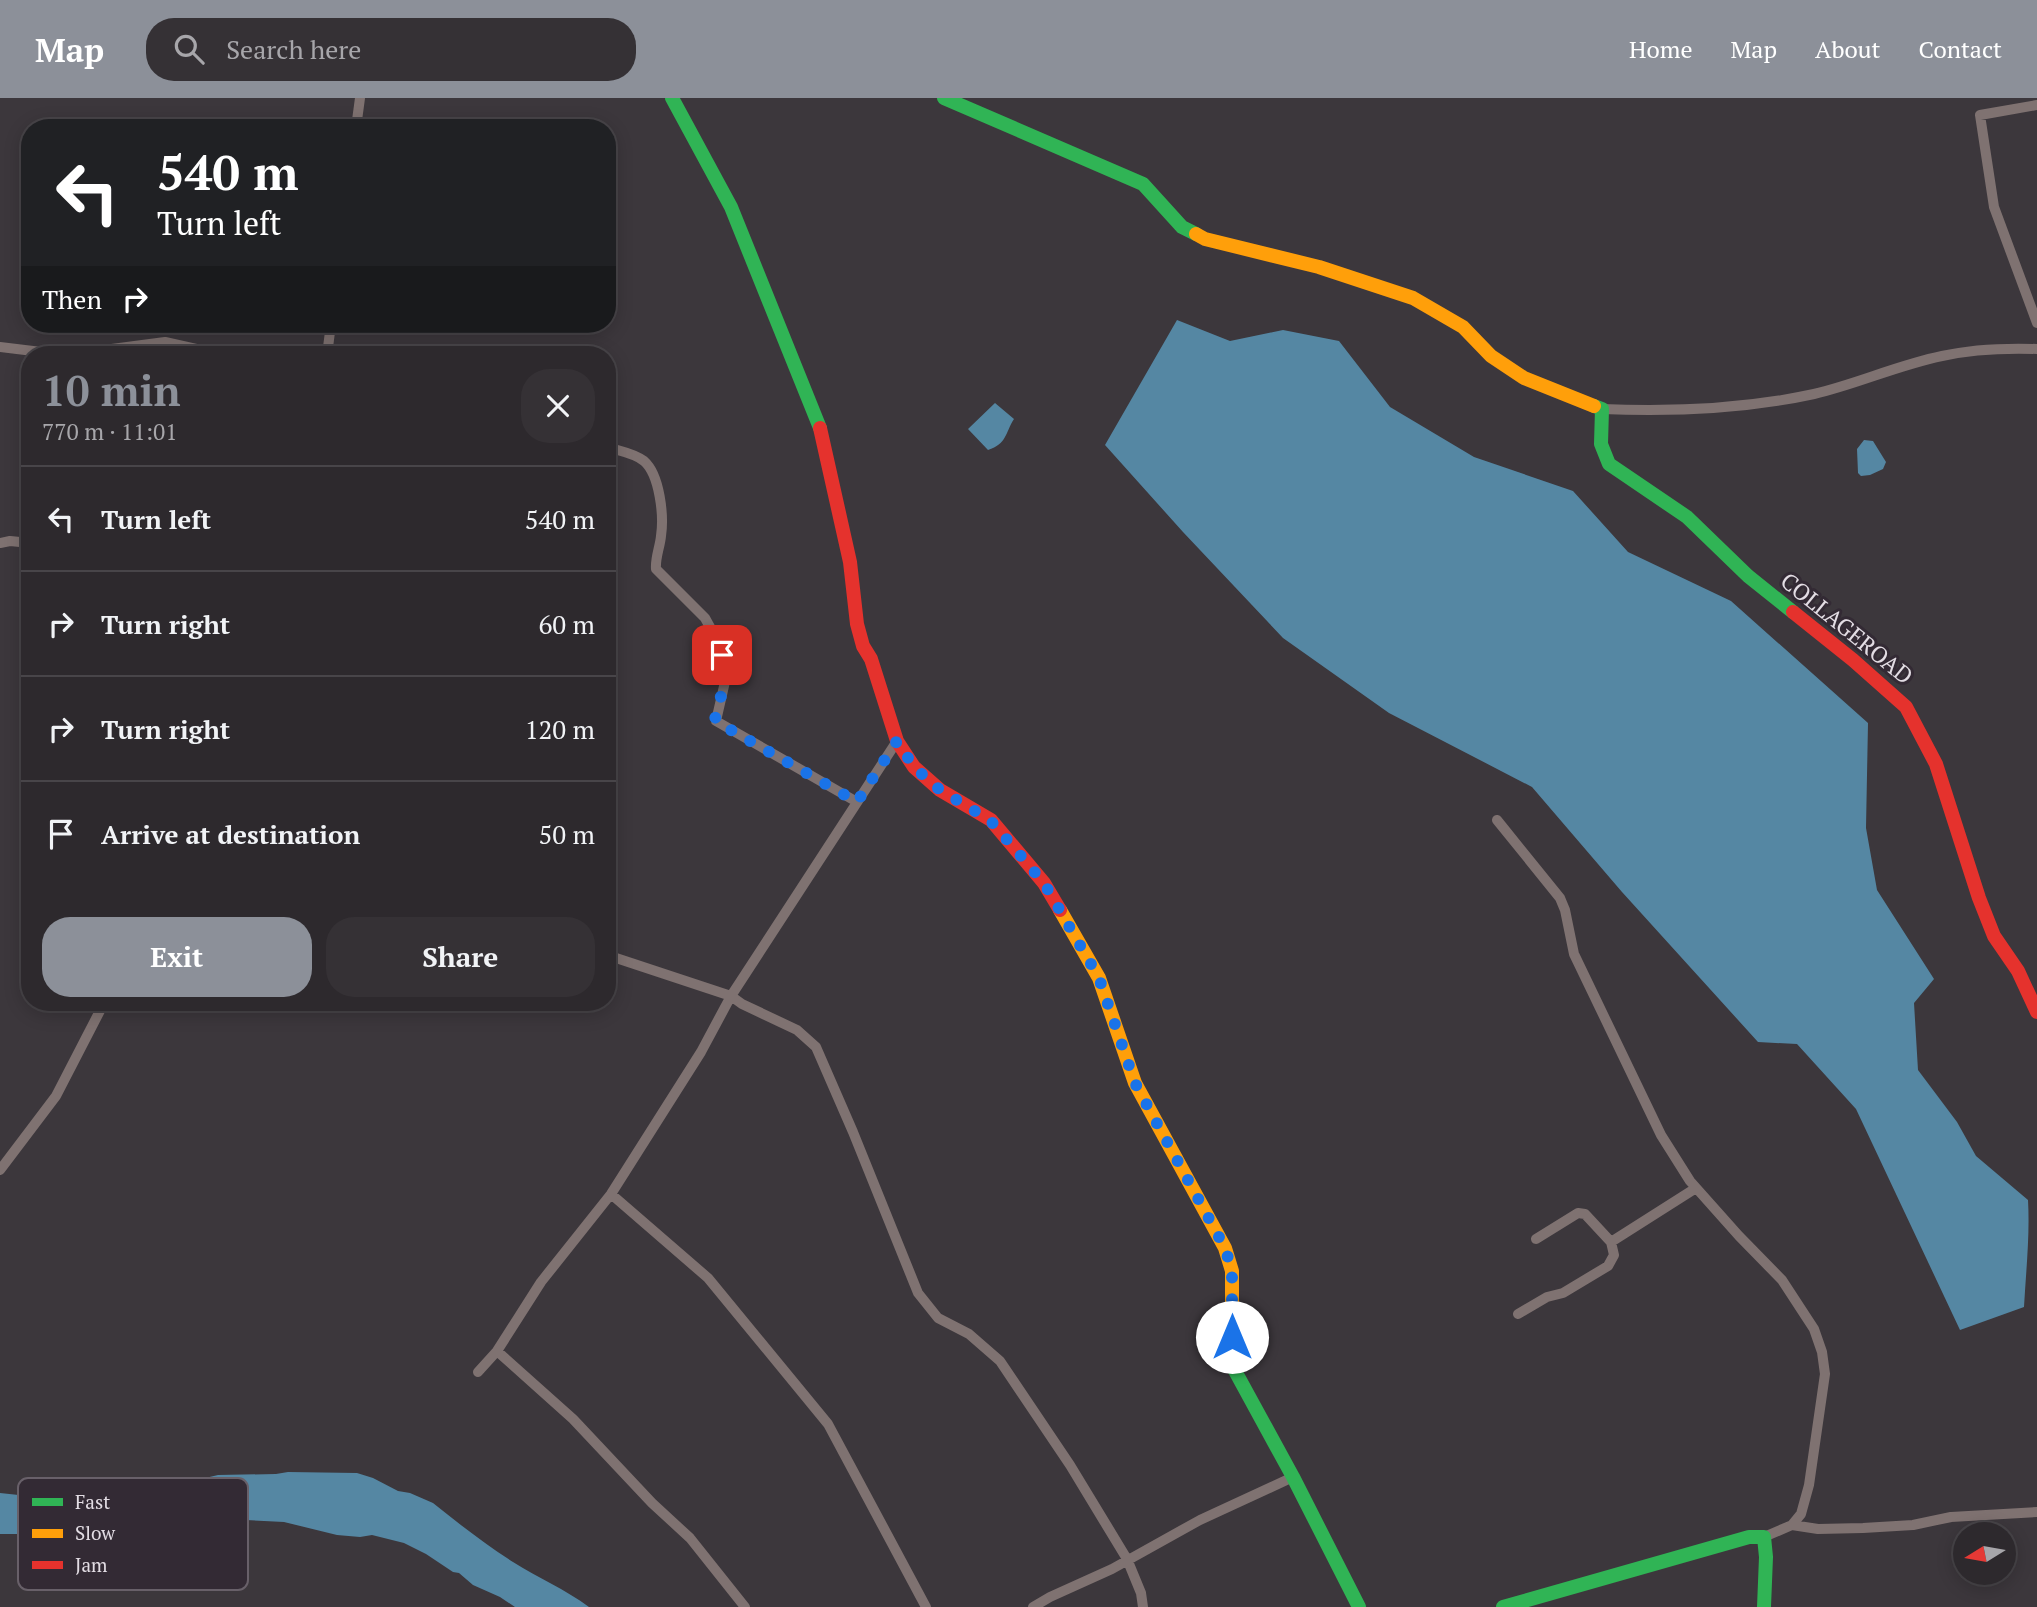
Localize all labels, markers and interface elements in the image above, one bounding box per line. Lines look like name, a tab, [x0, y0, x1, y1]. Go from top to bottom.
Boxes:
search box	[146, 18, 636, 81]
text: Map	[35, 28, 104, 71]
icon: search	[170, 30, 208, 68]
text: Search here	[226, 32, 361, 66]
text: Home	[1629, 33, 1693, 65]
text: Map	[1731, 33, 1777, 65]
text: About	[1815, 33, 1881, 65]
text: Contact	[1919, 33, 2002, 65]
text: 540 m	[157, 139, 299, 204]
icon: left	[42, 147, 133, 238]
text: Turn left	[157, 202, 281, 244]
icon: right	[116, 280, 154, 318]
text: Then	[42, 282, 102, 316]
text: 10 min	[42, 362, 181, 418]
button: close	[521, 369, 595, 443]
text: 770 m · 11:01	[42, 416, 177, 447]
icon: left	[42, 500, 80, 538]
text: Turn left	[101, 502, 211, 536]
text: 540 m	[525, 502, 595, 536]
street label: COLLAGEROAD	[1774, 565, 1920, 691]
icon: right	[42, 605, 80, 643]
text: Turn right	[101, 607, 230, 641]
text: 60 m	[539, 607, 595, 641]
pin	[692, 625, 752, 685]
icon: arrive	[703, 636, 741, 674]
icon: right	[42, 710, 80, 748]
text: Turn right	[101, 712, 230, 746]
text: 120 m	[525, 712, 595, 746]
icon: arrive	[42, 815, 80, 853]
text: Arrive at destination	[101, 817, 360, 851]
text: 50 m	[539, 817, 595, 851]
button: Exit	[42, 917, 312, 997]
button: Share	[326, 917, 595, 997]
position arrow	[1195, 1300, 1269, 1374]
legend	[18, 1478, 248, 1590]
text: Fast	[75, 1489, 110, 1514]
text: Slow	[75, 1520, 116, 1545]
north arrow	[1953, 1522, 2016, 1586]
map controls	[1953, 1522, 2016, 1585]
text: Jam	[75, 1552, 108, 1577]

